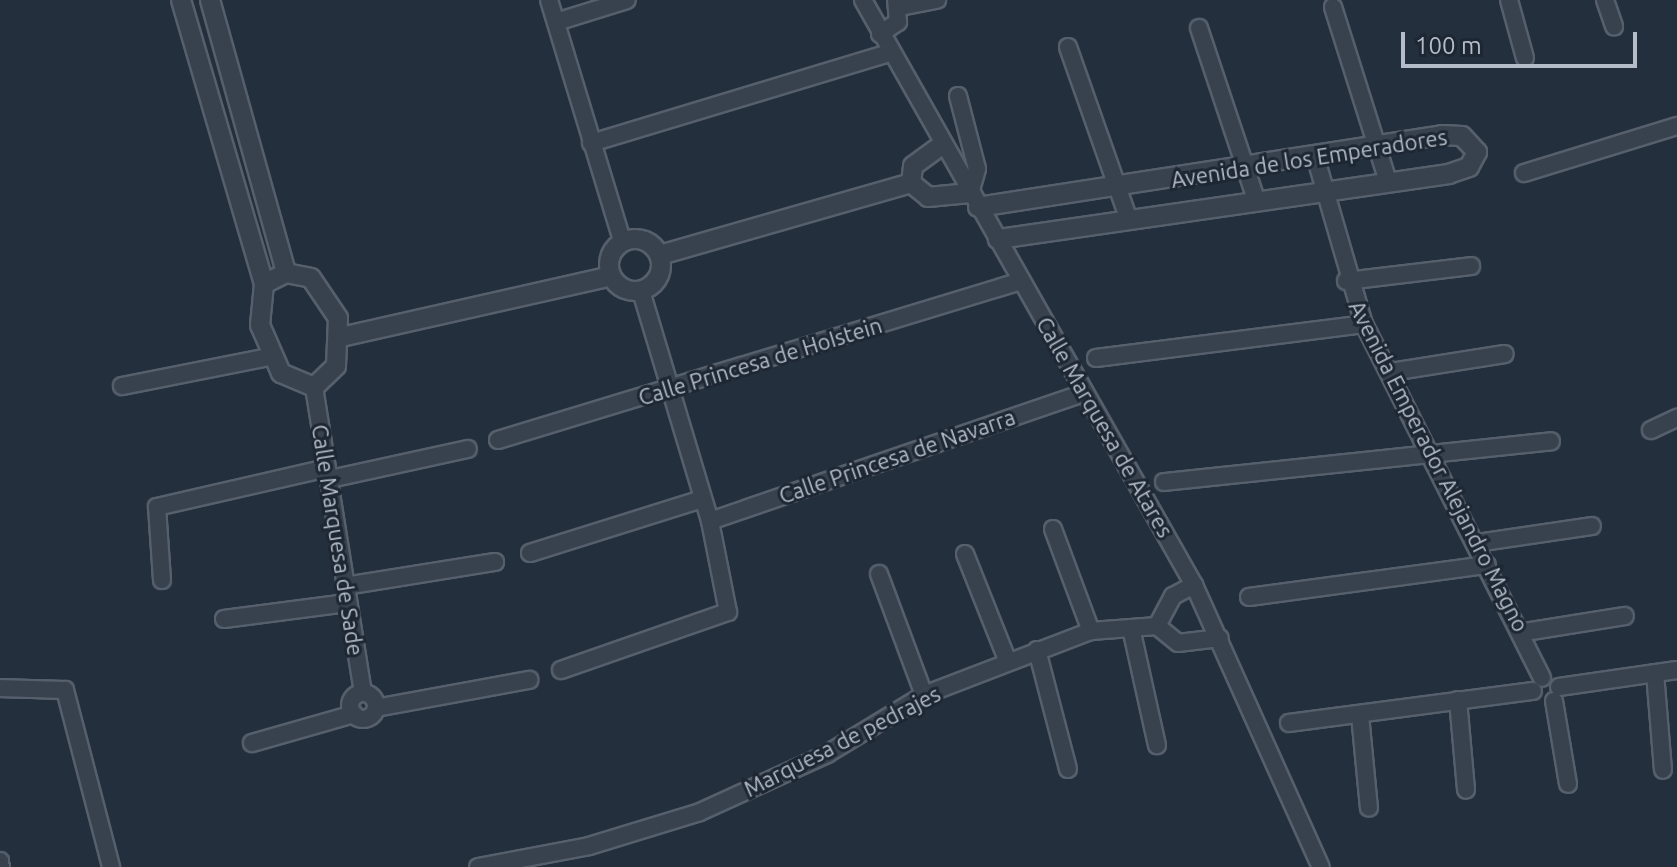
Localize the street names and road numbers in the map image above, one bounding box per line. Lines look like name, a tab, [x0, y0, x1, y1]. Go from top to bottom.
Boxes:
street label: Avenida de los Emperadores	[1169, 123, 1449, 193]
street label: Avenida Emperador Alejandro Magno	[1344, 296, 1534, 636]
street label: Calle Princesa de HoIstein	[635, 311, 885, 411]
street label: Calle Marquesa de Atares	[1031, 312, 1179, 542]
street label: Calle Princesa de Navarra	[775, 403, 1019, 509]
street label: Calle Marquesa de Sade	[307, 423, 369, 657]
street label: Marquesa de pedrajes	[739, 680, 945, 802]

